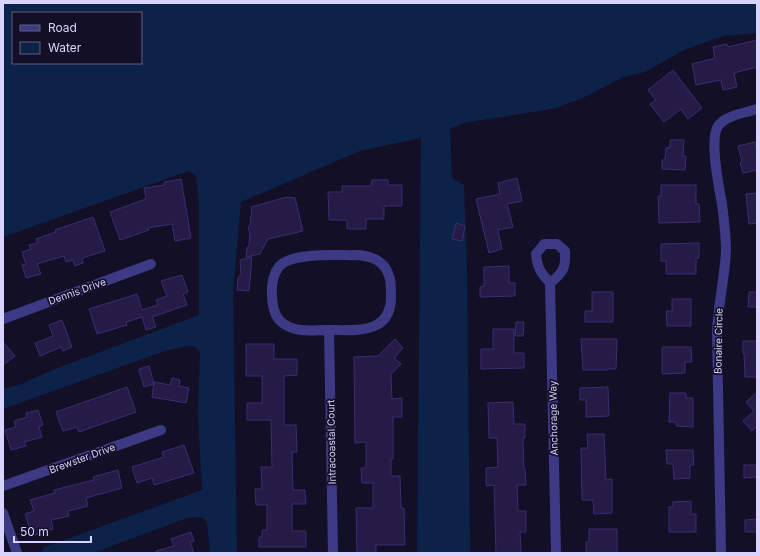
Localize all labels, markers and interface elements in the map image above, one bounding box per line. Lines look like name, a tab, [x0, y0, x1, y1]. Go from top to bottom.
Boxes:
legend	[12, 12, 142, 64]
text: Road	[48, 20, 77, 35]
text: Water	[48, 40, 82, 55]
street label: Dennis Drive	[47, 275, 107, 307]
street label: Bonaire Circle	[711, 308, 725, 374]
street label: Anchorage Way	[546, 380, 560, 456]
street label: Intracoastal Court	[324, 399, 338, 484]
street label: Brewster Drive	[47, 440, 117, 476]
scale bar	[14, 518, 91, 544]
text: 50 m	[20, 524, 49, 539]

